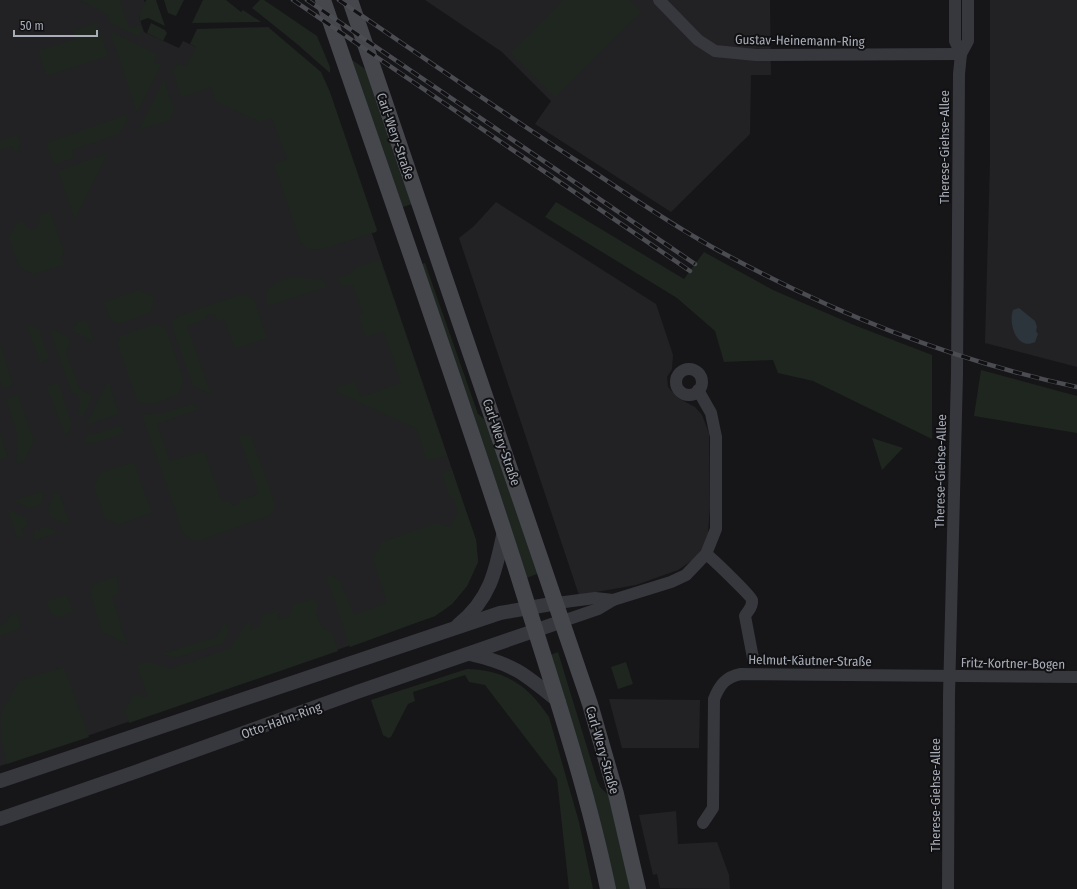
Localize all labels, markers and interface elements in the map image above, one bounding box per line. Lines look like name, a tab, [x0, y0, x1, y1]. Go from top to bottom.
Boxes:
scale bar	[14, 12, 97, 38]
text: 50 m	[20, 19, 44, 33]
street label: Gustav-Heinemann-Ring	[735, 32, 866, 49]
street label: Therese-Giehse-Allee	[937, 90, 952, 204]
street label: Carl-Wery-Straße	[374, 91, 417, 181]
street label: Carl-Wery-Straße	[480, 397, 523, 487]
street label: Therese-Giehse-Allee	[932, 414, 949, 528]
street label: Helmut-Käutner-Straße	[748, 652, 872, 669]
street label: Fritz-Kortner-Bogen	[961, 655, 1065, 672]
street label: Otto-Hahn-Ring	[239, 699, 324, 742]
street label: Carl-Wery-Straße	[583, 705, 622, 796]
street label: Therese-Giehse-Allee	[928, 738, 943, 852]

